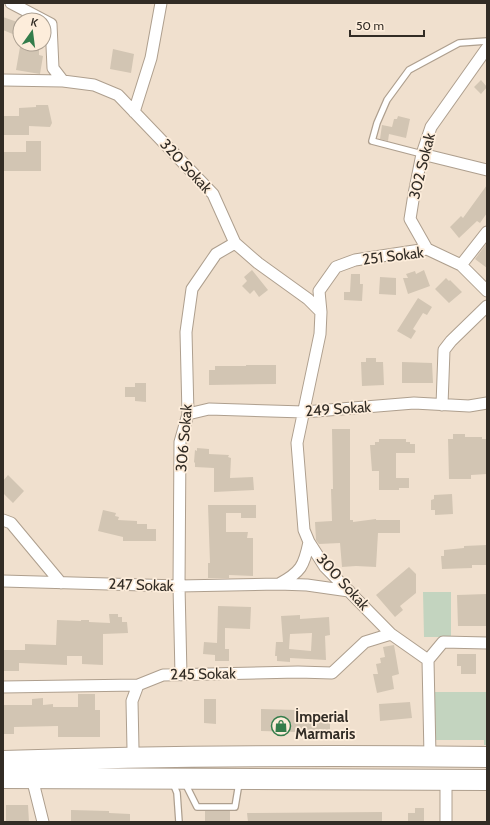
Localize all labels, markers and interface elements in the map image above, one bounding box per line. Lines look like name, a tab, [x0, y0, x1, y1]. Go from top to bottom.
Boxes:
north arrow	[12, 12, 52, 52]
scale bar	[350, 12, 424, 38]
text: K	[29, 15, 40, 30]
text: 50 m	[356, 18, 384, 33]
street label: 302 Sokak	[405, 131, 439, 201]
street label: 320 Sokak	[156, 135, 216, 197]
street label: 251 Sokak	[361, 243, 425, 269]
street label: 249 Sokak	[304, 398, 372, 420]
street label: 306 Sokak	[172, 403, 196, 473]
street label: 300 Sokak	[313, 550, 373, 614]
street label: 247 Sokak	[108, 575, 174, 595]
street label: 245 Sokak	[170, 664, 236, 684]
place label: İmperial Marmaris	[295, 708, 355, 743]
shop icon: İmperial Marmaris	[270, 715, 292, 737]

